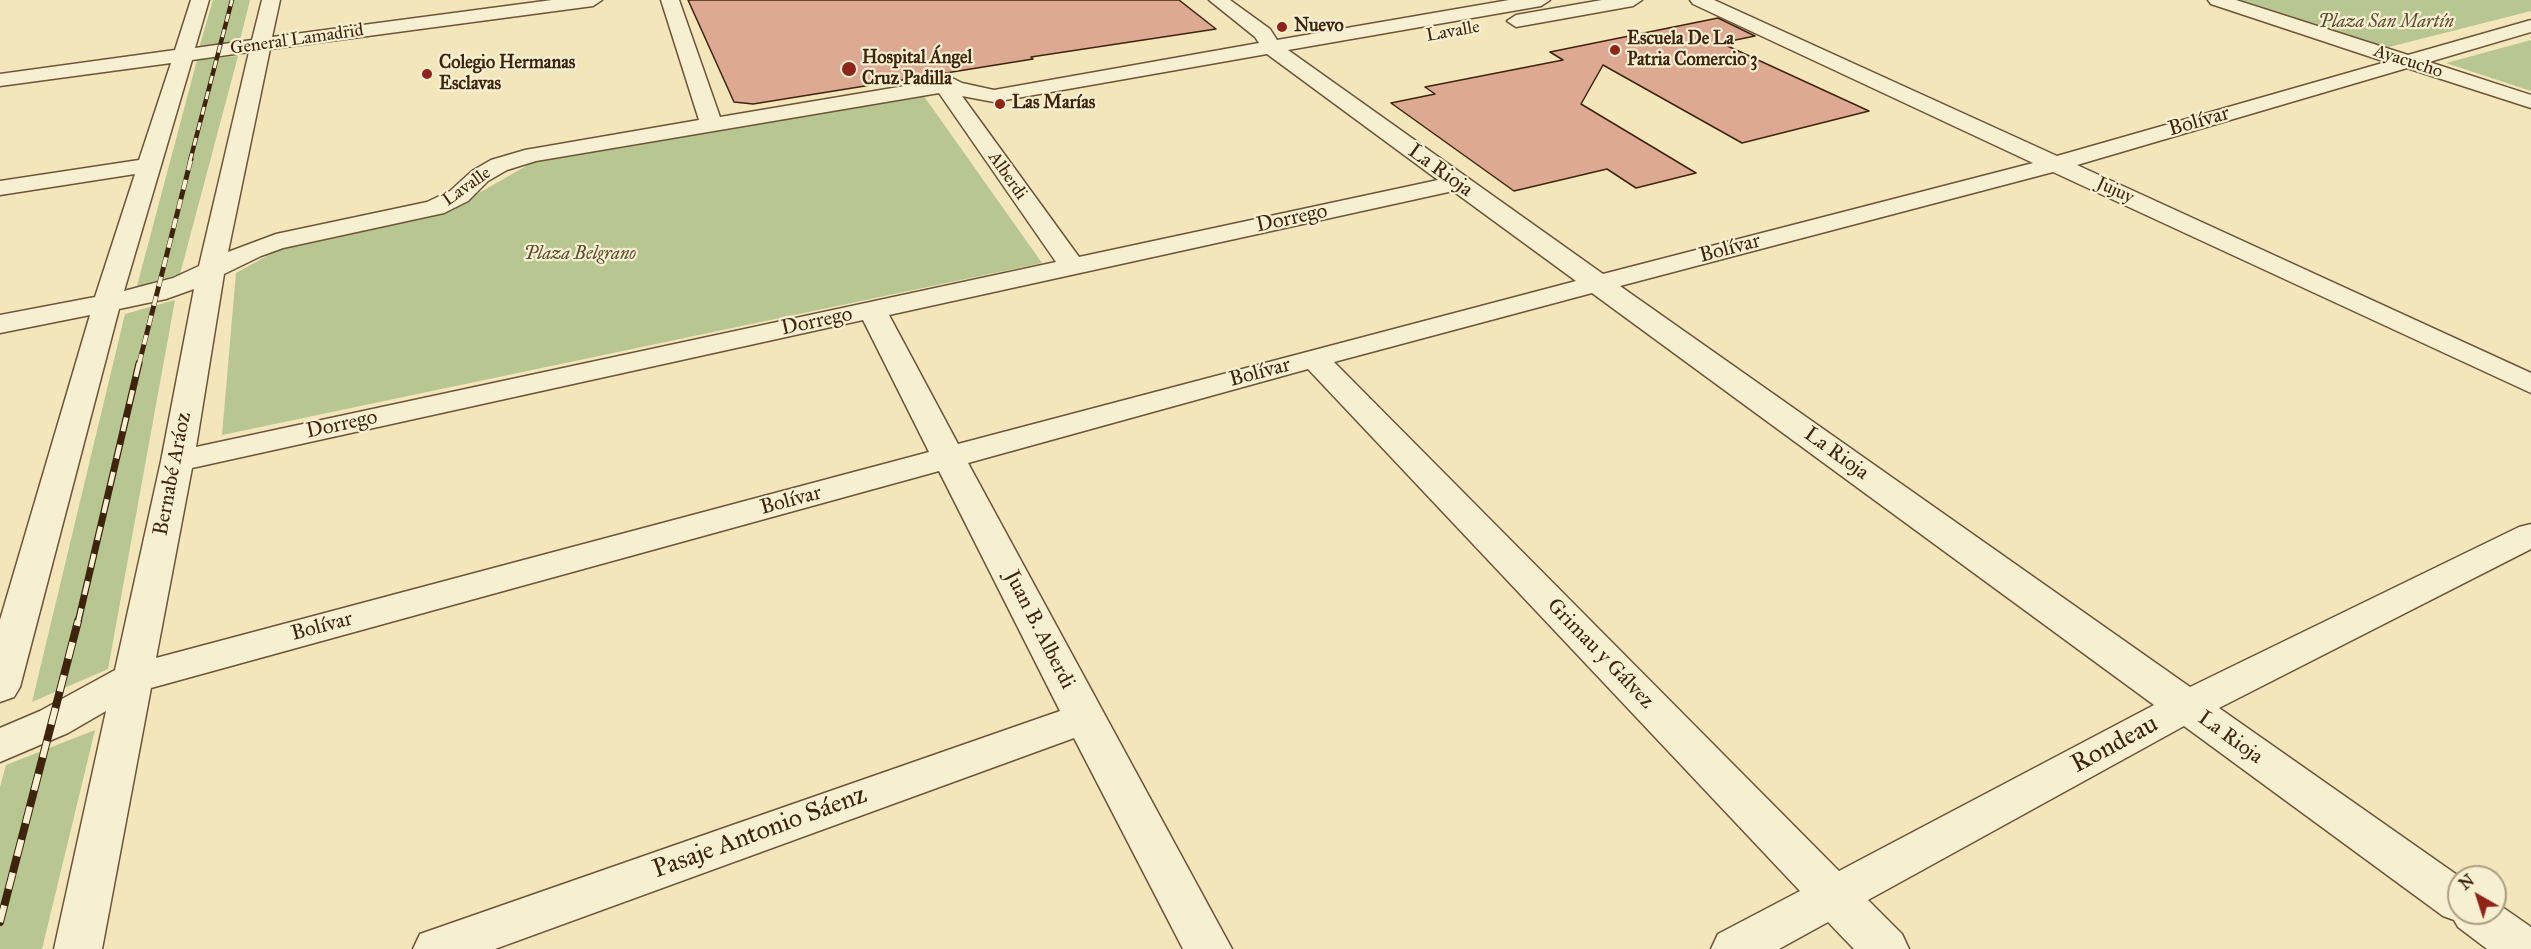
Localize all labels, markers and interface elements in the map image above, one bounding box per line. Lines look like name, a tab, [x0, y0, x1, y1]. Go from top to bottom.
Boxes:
park label: Plaza San Martín	[2318, 12, 2454, 34]
place label: Nuevo	[1294, 16, 1344, 38]
street label: Lavalle	[1424, 17, 1482, 47]
street label: General Lamadrid	[229, 20, 365, 60]
marker: Nuevo	[1275, 20, 1289, 34]
place label: Escuela De La Patria Comercio 3	[1627, 29, 1758, 72]
street label: Ayacucho	[2371, 41, 2445, 83]
marker: Escuela De La Patria Comercio 3	[1608, 43, 1622, 57]
place label: Hospital Ángel Cruz Padilla	[862, 48, 972, 90]
place label: Colegio Hermanas Esclavas	[439, 53, 575, 96]
marker: Hospital Ángel Cruz Padilla	[840, 60, 858, 78]
marker: Colegio Hermanas Esclavas	[420, 67, 434, 81]
place label: Las Marías	[1012, 93, 1095, 115]
marker: Las Marías	[993, 97, 1007, 111]
street label: Bolívar	[2165, 101, 2233, 143]
street label: La Rioja	[1403, 139, 1477, 203]
street label: Alberdi	[983, 148, 1031, 204]
street label: Lavalle	[439, 163, 495, 211]
street label: Jujuy	[2093, 173, 2137, 209]
street label: Dorrego	[1254, 199, 1330, 239]
street label: Bolívar	[1697, 229, 1763, 269]
park label: Plaza Belgrano	[524, 244, 636, 266]
street label: Dorrego	[779, 302, 855, 342]
street label: Bolívar	[1227, 353, 1293, 393]
street label: Dorrego	[304, 405, 380, 445]
street label: Bernabé Aráoz	[149, 410, 197, 538]
street label: La Rioja	[1799, 422, 1873, 486]
street label: Bolívar	[758, 481, 824, 521]
street label: Juan B. Alberdi	[998, 567, 1080, 693]
street label: Grimau y Gálvez	[1541, 594, 1659, 714]
street label: Bolívar	[289, 607, 355, 647]
street label: La Rioja	[2193, 706, 2267, 770]
street label: Rondeau	[2066, 709, 2164, 781]
street label: Pasaje Antonio Sáenz	[649, 780, 871, 886]
north arrow	[2447, 865, 2507, 925]
text: N	[2455, 871, 2478, 894]

